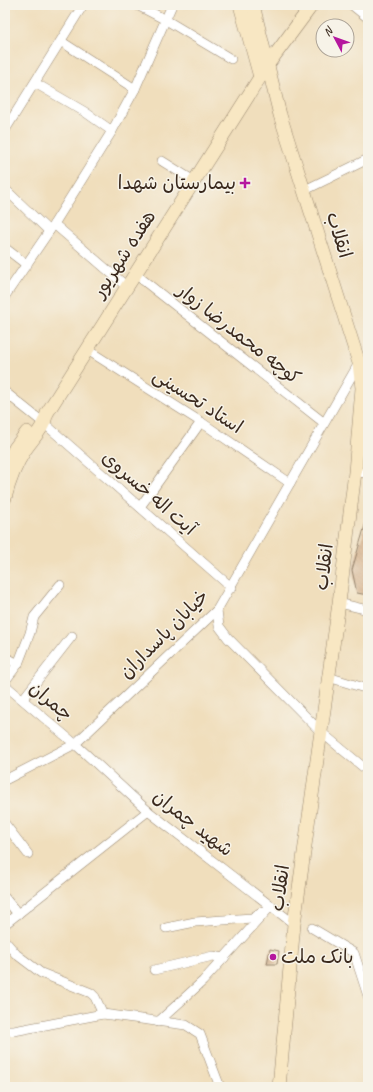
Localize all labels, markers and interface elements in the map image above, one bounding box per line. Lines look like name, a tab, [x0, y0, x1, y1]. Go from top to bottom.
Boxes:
north arrow	[315, 18, 355, 58]
text: N	[320, 23, 336, 39]
place label: بیمارستان شهدا	[118, 171, 236, 195]
marker: بیمارستان شهدا	[239, 177, 251, 189]
street label: هفده شهریور	[86, 206, 161, 304]
street label: انقلاب	[321, 209, 357, 261]
street label: کوچه محمدرضا زوار	[171, 277, 306, 390]
street label: استاد تحسینی	[148, 363, 248, 439]
street label: آیت اله خسروی	[97, 445, 202, 542]
street label: انقلاب	[309, 542, 339, 592]
street label: خیابان پاسداران	[114, 584, 214, 684]
street label: چمران	[24, 676, 78, 726]
street label: شهید چمران	[148, 784, 238, 862]
street label: انقلاب	[265, 863, 295, 913]
place label: بانک ملت	[281, 945, 354, 969]
marker: بانک ملت	[268, 952, 278, 962]

